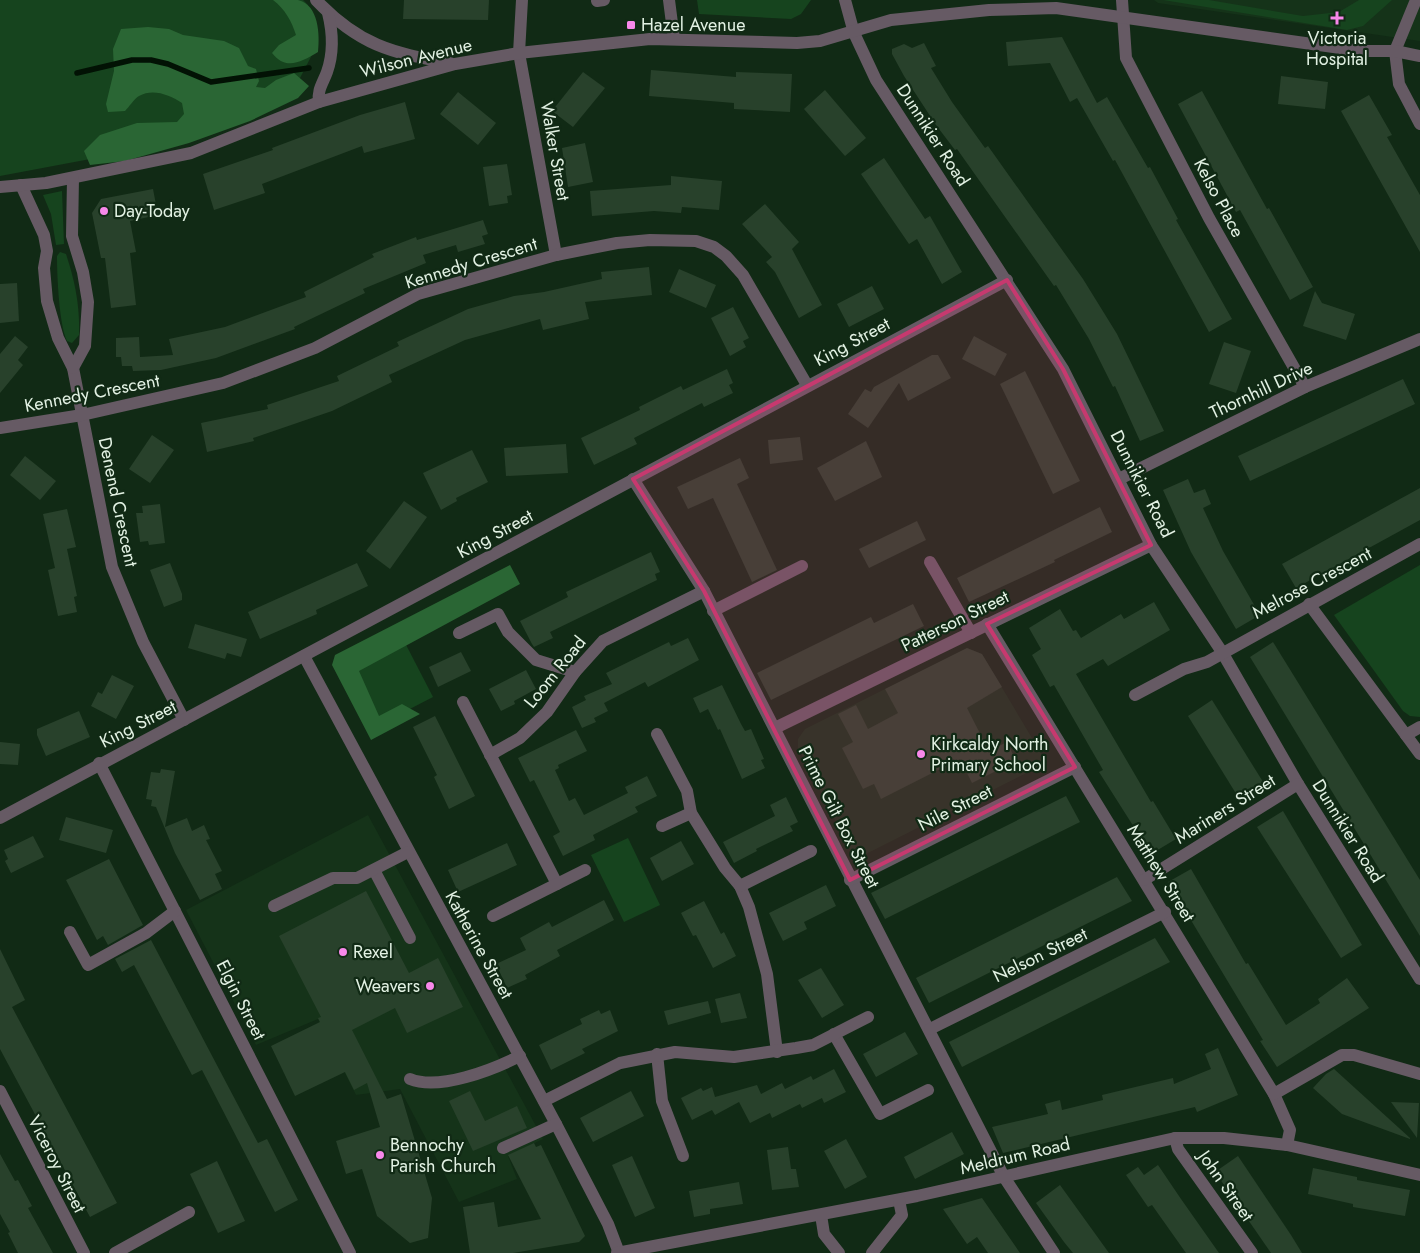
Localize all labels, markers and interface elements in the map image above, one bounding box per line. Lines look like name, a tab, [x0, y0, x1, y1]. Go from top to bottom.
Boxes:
marker: Victoria Hospital	[1330, 11, 1344, 25]
place label: Hazel Avenue	[641, 12, 745, 38]
marker: Hazel Avenue	[625, 19, 637, 31]
place label: Victoria Hospital	[1306, 25, 1368, 72]
street label: Wilson Avenue	[357, 32, 475, 84]
street label: Dunnikier Road	[890, 79, 976, 191]
street label: Walker Street	[533, 99, 577, 203]
street label: Kelso Place	[1187, 154, 1251, 242]
place label: Day-Today	[114, 198, 190, 224]
marker: Day-Today	[98, 205, 110, 217]
street label: Kennedy Crescent	[402, 230, 541, 295]
street label: King Street	[809, 311, 895, 373]
street label: Thornhill Drive	[1205, 355, 1317, 425]
street label: Kennedy Crescent	[22, 367, 162, 419]
street label: Dunnikier Road	[1104, 426, 1180, 542]
street label: Denend Crescent	[92, 435, 145, 570]
street label: King Street	[452, 503, 538, 565]
street label: Melrose Crescent	[1248, 540, 1377, 625]
street label: Patterson Street	[897, 583, 1014, 658]
street label: Loom Road	[518, 630, 592, 714]
street label: King Street	[95, 693, 181, 754]
place label: Kirkcaldy North Primary School	[931, 731, 1048, 778]
street label: Prime Gilt Box Street	[792, 741, 887, 893]
marker: Kirkcaldy North Primary School	[915, 748, 927, 760]
street label: Mariners Street	[1170, 767, 1281, 850]
street label: Dunnikier Road	[1306, 774, 1390, 888]
street label: Nile Street	[913, 778, 997, 838]
street label: Matthew Street	[1121, 819, 1202, 927]
street label: Katherine Street	[439, 886, 520, 1004]
street label: Nelson Street	[988, 921, 1092, 989]
place label: Rexel	[353, 939, 393, 965]
marker: Rexel	[337, 946, 349, 958]
street label: Elgin Street	[210, 955, 273, 1045]
place label: Weavers	[355, 973, 420, 999]
marker: Weavers	[424, 980, 436, 992]
street label: Viceroy Street	[21, 1111, 93, 1218]
street label: Meldrum Road	[957, 1131, 1073, 1181]
place label: Bennochy Parish Church	[390, 1132, 496, 1179]
street label: John Street	[1191, 1144, 1260, 1227]
marker: Bennochy Parish Church	[374, 1149, 386, 1161]

